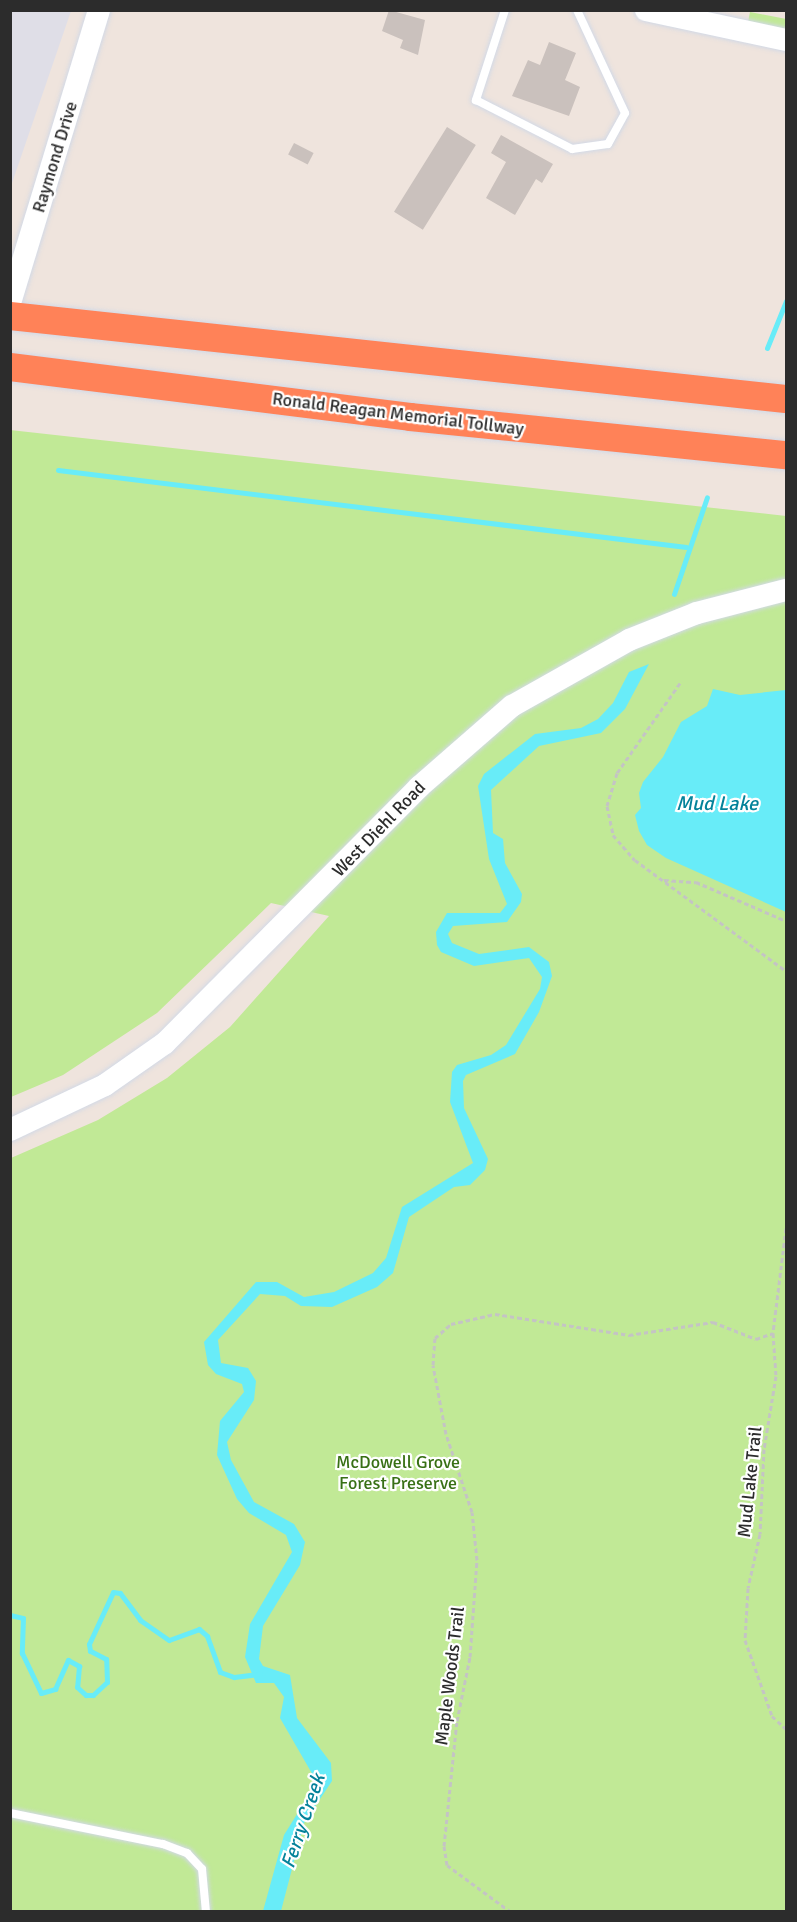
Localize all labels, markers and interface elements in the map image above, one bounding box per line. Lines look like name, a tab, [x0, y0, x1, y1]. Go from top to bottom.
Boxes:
street label: Raymond Drive	[28, 99, 82, 215]
street label: Ronald Reagan Memorial Tollway	[271, 388, 525, 440]
street label: West Diehl Road	[328, 777, 430, 881]
water label: Mud Lake	[676, 791, 758, 815]
street label: Mud Lake Trail	[733, 1425, 767, 1539]
park label: McDowell Grove Forest Preserve	[336, 1452, 460, 1494]
street label: Maple Woods Trail	[431, 1605, 469, 1747]
water label: Ferry Creek	[276, 1771, 330, 1871]

